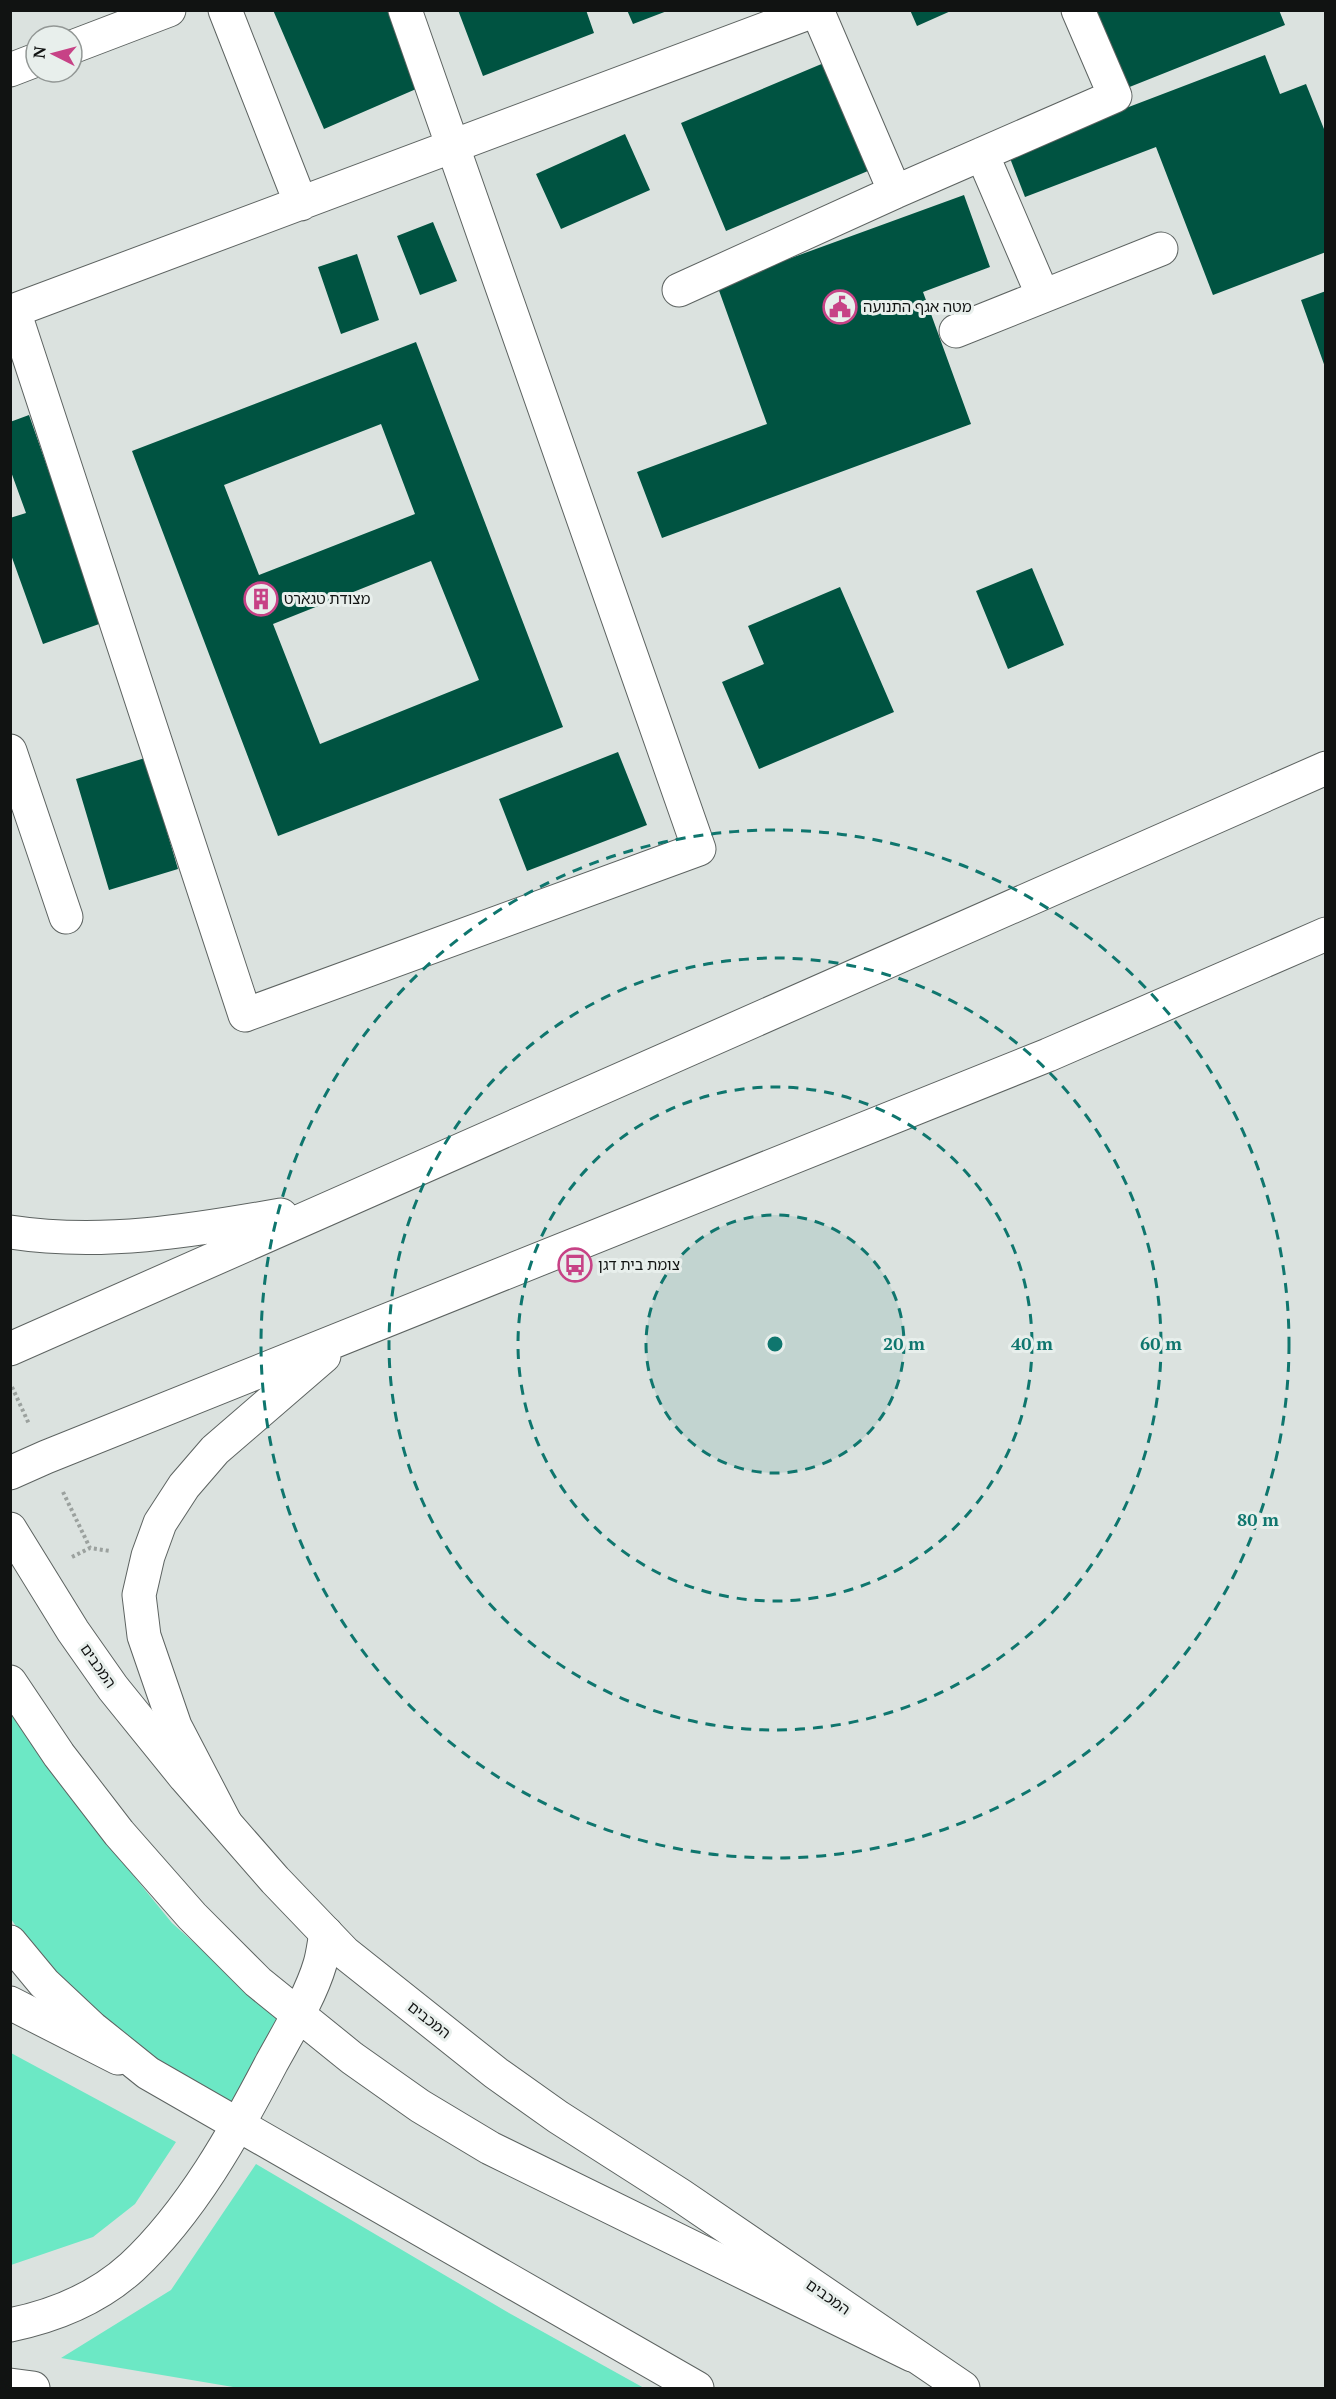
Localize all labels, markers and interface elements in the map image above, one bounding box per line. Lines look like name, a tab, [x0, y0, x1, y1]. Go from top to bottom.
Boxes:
north arrow	[24, 24, 84, 84]
text: N	[28, 45, 51, 60]
public building icon: מטה אגף התנועה	[822, 289, 858, 325]
place label: מטה אגף התנועה	[863, 296, 972, 316]
building icon: מצודת טגארט	[243, 581, 279, 617]
place label: מצודת טגארט	[284, 588, 371, 608]
bus stop icon: צומת בית דגן	[557, 1247, 593, 1283]
place label: צומת בית דגן	[598, 1254, 680, 1274]
text: 20 m	[883, 1331, 925, 1355]
text: 40 m	[1011, 1331, 1053, 1355]
text: 60 m	[1140, 1331, 1182, 1355]
centre of rings	[765, 1334, 785, 1354]
text: 80 m	[1237, 1507, 1279, 1531]
street label: המכבים	[76, 1639, 121, 1691]
street label: המכבים	[404, 1996, 455, 2042]
street label: המכבים	[803, 2274, 855, 2319]

